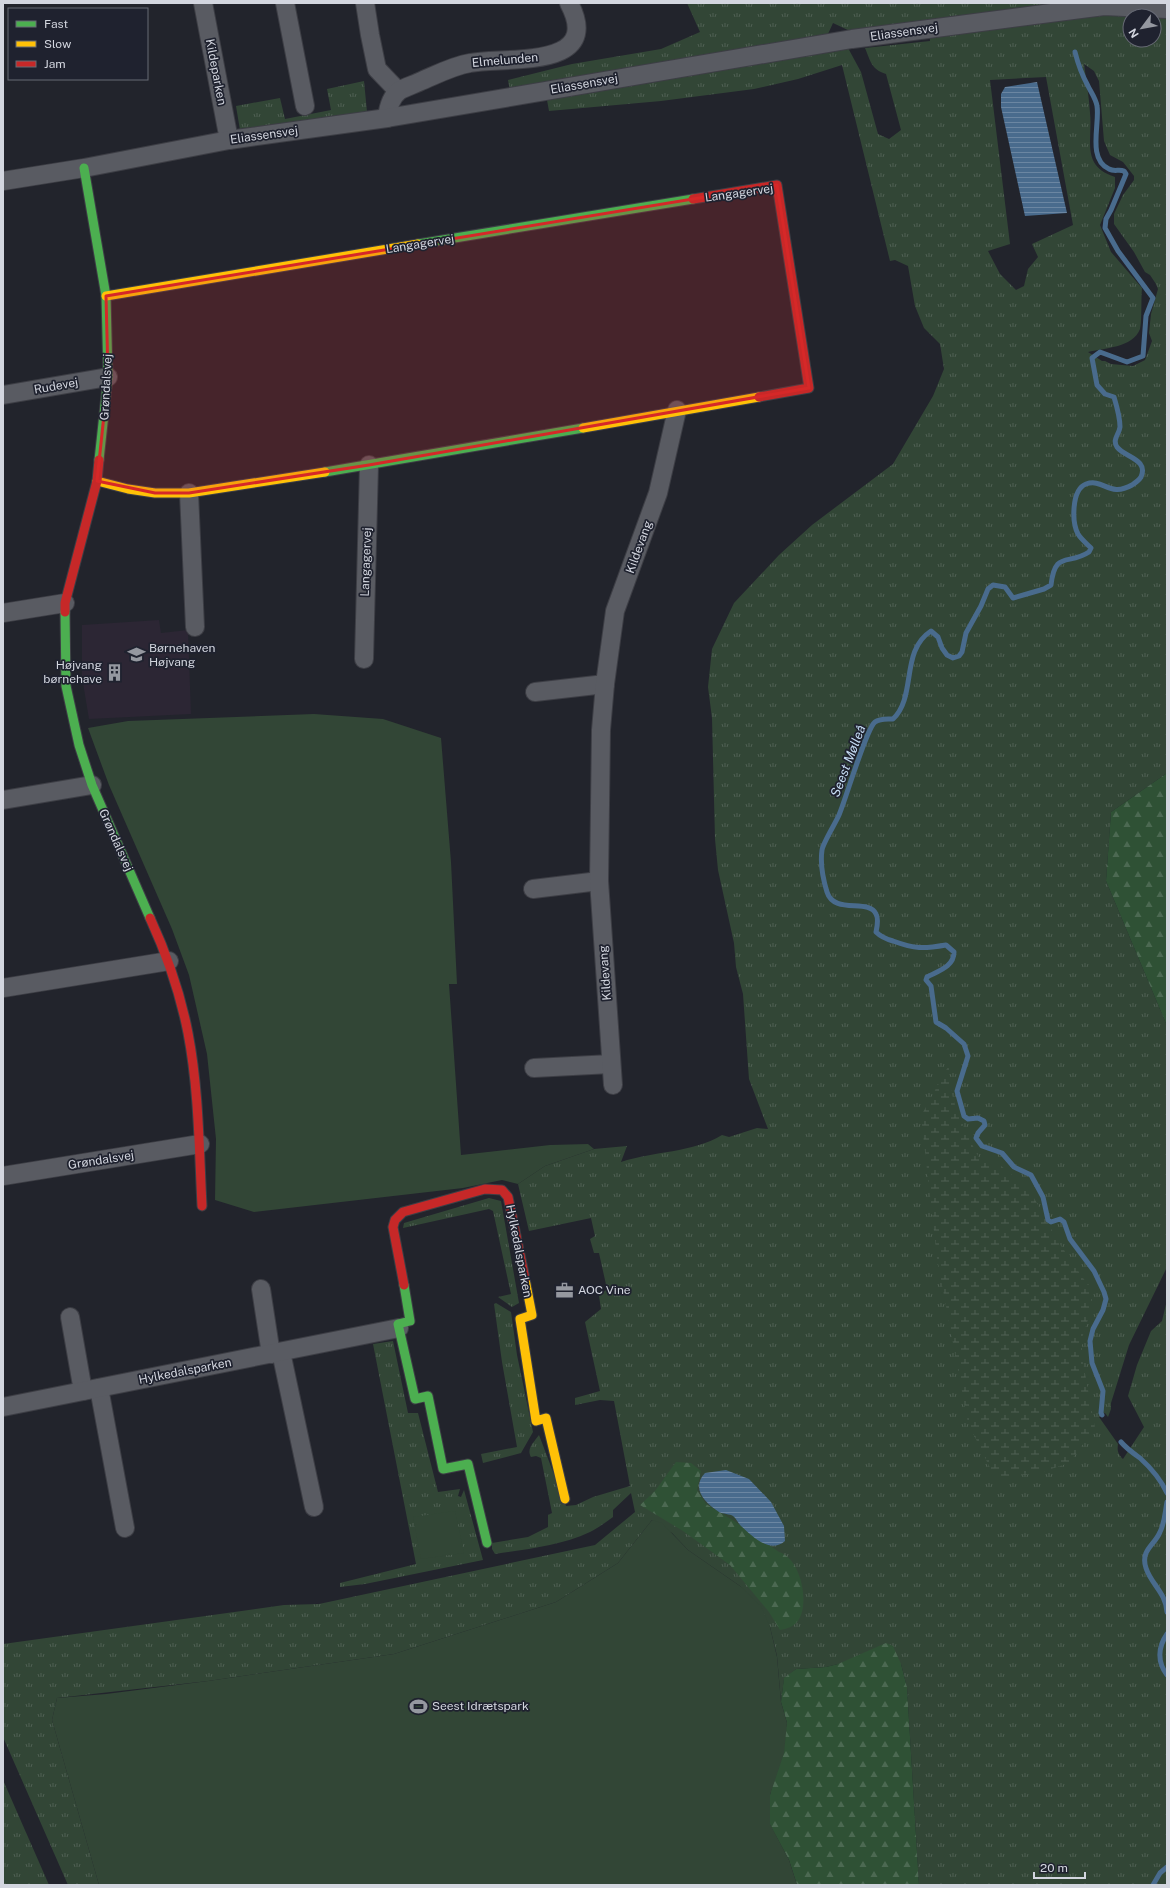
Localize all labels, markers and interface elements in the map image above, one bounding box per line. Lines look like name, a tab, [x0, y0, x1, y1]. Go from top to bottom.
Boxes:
legend	[8, 8, 148, 80]
north arrow	[1122, 8, 1162, 48]
text: Fast	[44, 17, 69, 31]
street label: Eliassensvej	[869, 20, 939, 44]
text: N	[1126, 26, 1141, 40]
text: Slow	[44, 37, 72, 51]
street label: Kildeparken	[203, 38, 229, 106]
street label: Elmelunden	[471, 50, 539, 70]
text: Jam	[44, 57, 66, 71]
street label: Eliassensvej	[549, 71, 619, 97]
street label: Eliassensvej	[229, 123, 299, 147]
street label: Langagervej	[704, 181, 774, 205]
street label: Langagervej	[385, 232, 455, 256]
street label: Grøndalsvej	[97, 353, 115, 421]
street label: Rudevej	[33, 375, 79, 397]
street label: Kildevang	[623, 519, 655, 575]
street label: Langagervej	[358, 527, 374, 597]
place label: Børnehaven Højvang	[149, 641, 216, 669]
school or university icon: Børnehaven Højvang	[126, 645, 146, 665]
place label: Højvang børnehave	[43, 658, 102, 686]
building icon: Højvang børnehave	[105, 662, 125, 682]
water label: Seest Mølleå	[827, 723, 869, 799]
street label: Grøndalsvej	[96, 807, 136, 873]
street label: Kildevang	[596, 945, 614, 1001]
street label: Grøndalsvej	[67, 1148, 135, 1172]
street label: Hylkedalsparken	[503, 1203, 535, 1299]
office icon: AOC Vine	[555, 1280, 575, 1300]
place label: AOC Vine	[578, 1283, 631, 1297]
street label: Hylkedalsparken	[137, 1355, 233, 1387]
sports icon: Seest Idrætspark	[409, 1696, 429, 1716]
place label: Seest Idrætspark	[432, 1699, 529, 1713]
scale bar	[1034, 1854, 1085, 1880]
text: 20 m	[1040, 1861, 1068, 1875]

